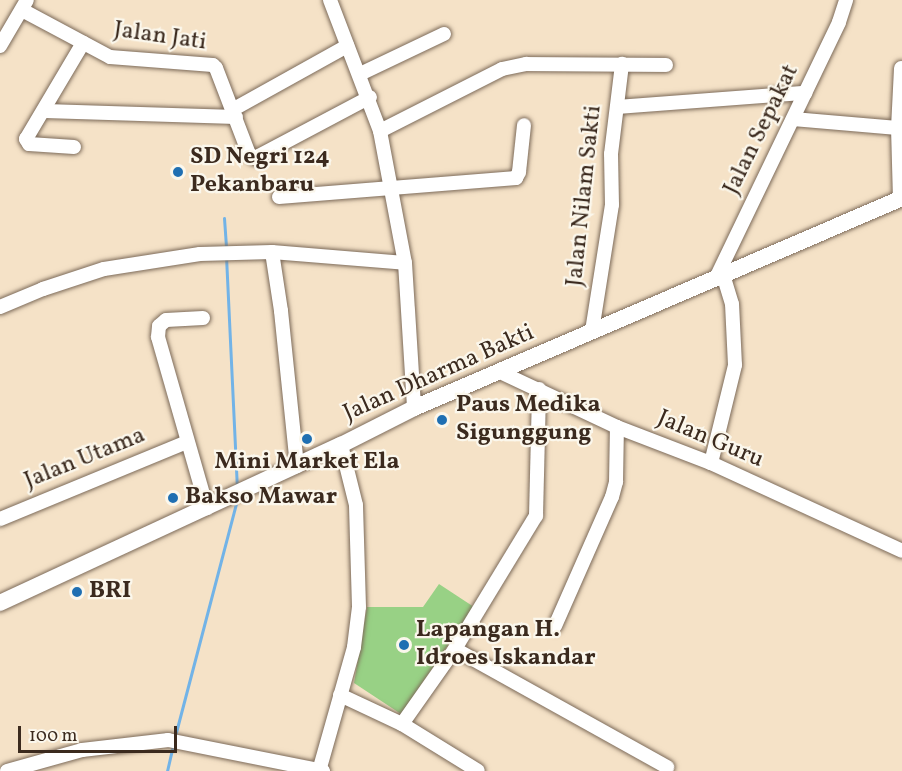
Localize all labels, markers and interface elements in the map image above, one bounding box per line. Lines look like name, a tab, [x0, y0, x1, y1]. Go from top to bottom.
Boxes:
street label: Jalan Jati	[112, 16, 208, 58]
street label: Jalan Sepakat	[718, 60, 806, 200]
street label: Jalan Nilam Sakti	[561, 104, 609, 288]
place label: SD Negri 124 Pekanbaru	[190, 144, 330, 200]
marker: SD Negri 124 Pekanbaru	[171, 165, 185, 179]
street label: Jalan Dharma Bakti	[339, 319, 539, 429]
place label: Paus Medika Sigunggung	[456, 392, 601, 448]
street label: Jalan Guru	[652, 405, 768, 475]
marker: Paus Medika Sigunggung	[433, 411, 451, 429]
street label: Jalan Utama	[20, 422, 150, 496]
marker: Mini Market Ela	[300, 432, 314, 446]
place label: Mini Market Ela	[215, 449, 399, 477]
place label: Bakso Mawar	[185, 484, 337, 512]
marker: Bakso Mawar	[166, 491, 180, 505]
place label: BRI	[89, 578, 131, 606]
marker: BRI	[70, 585, 84, 599]
place label: Lapangan H. Idroes Iskandar	[416, 617, 596, 673]
marker: Lapangan H. Idroes Iskandar	[397, 638, 411, 652]
scale bar	[21, 714, 180, 752]
text: 100 m	[29, 724, 78, 749]

